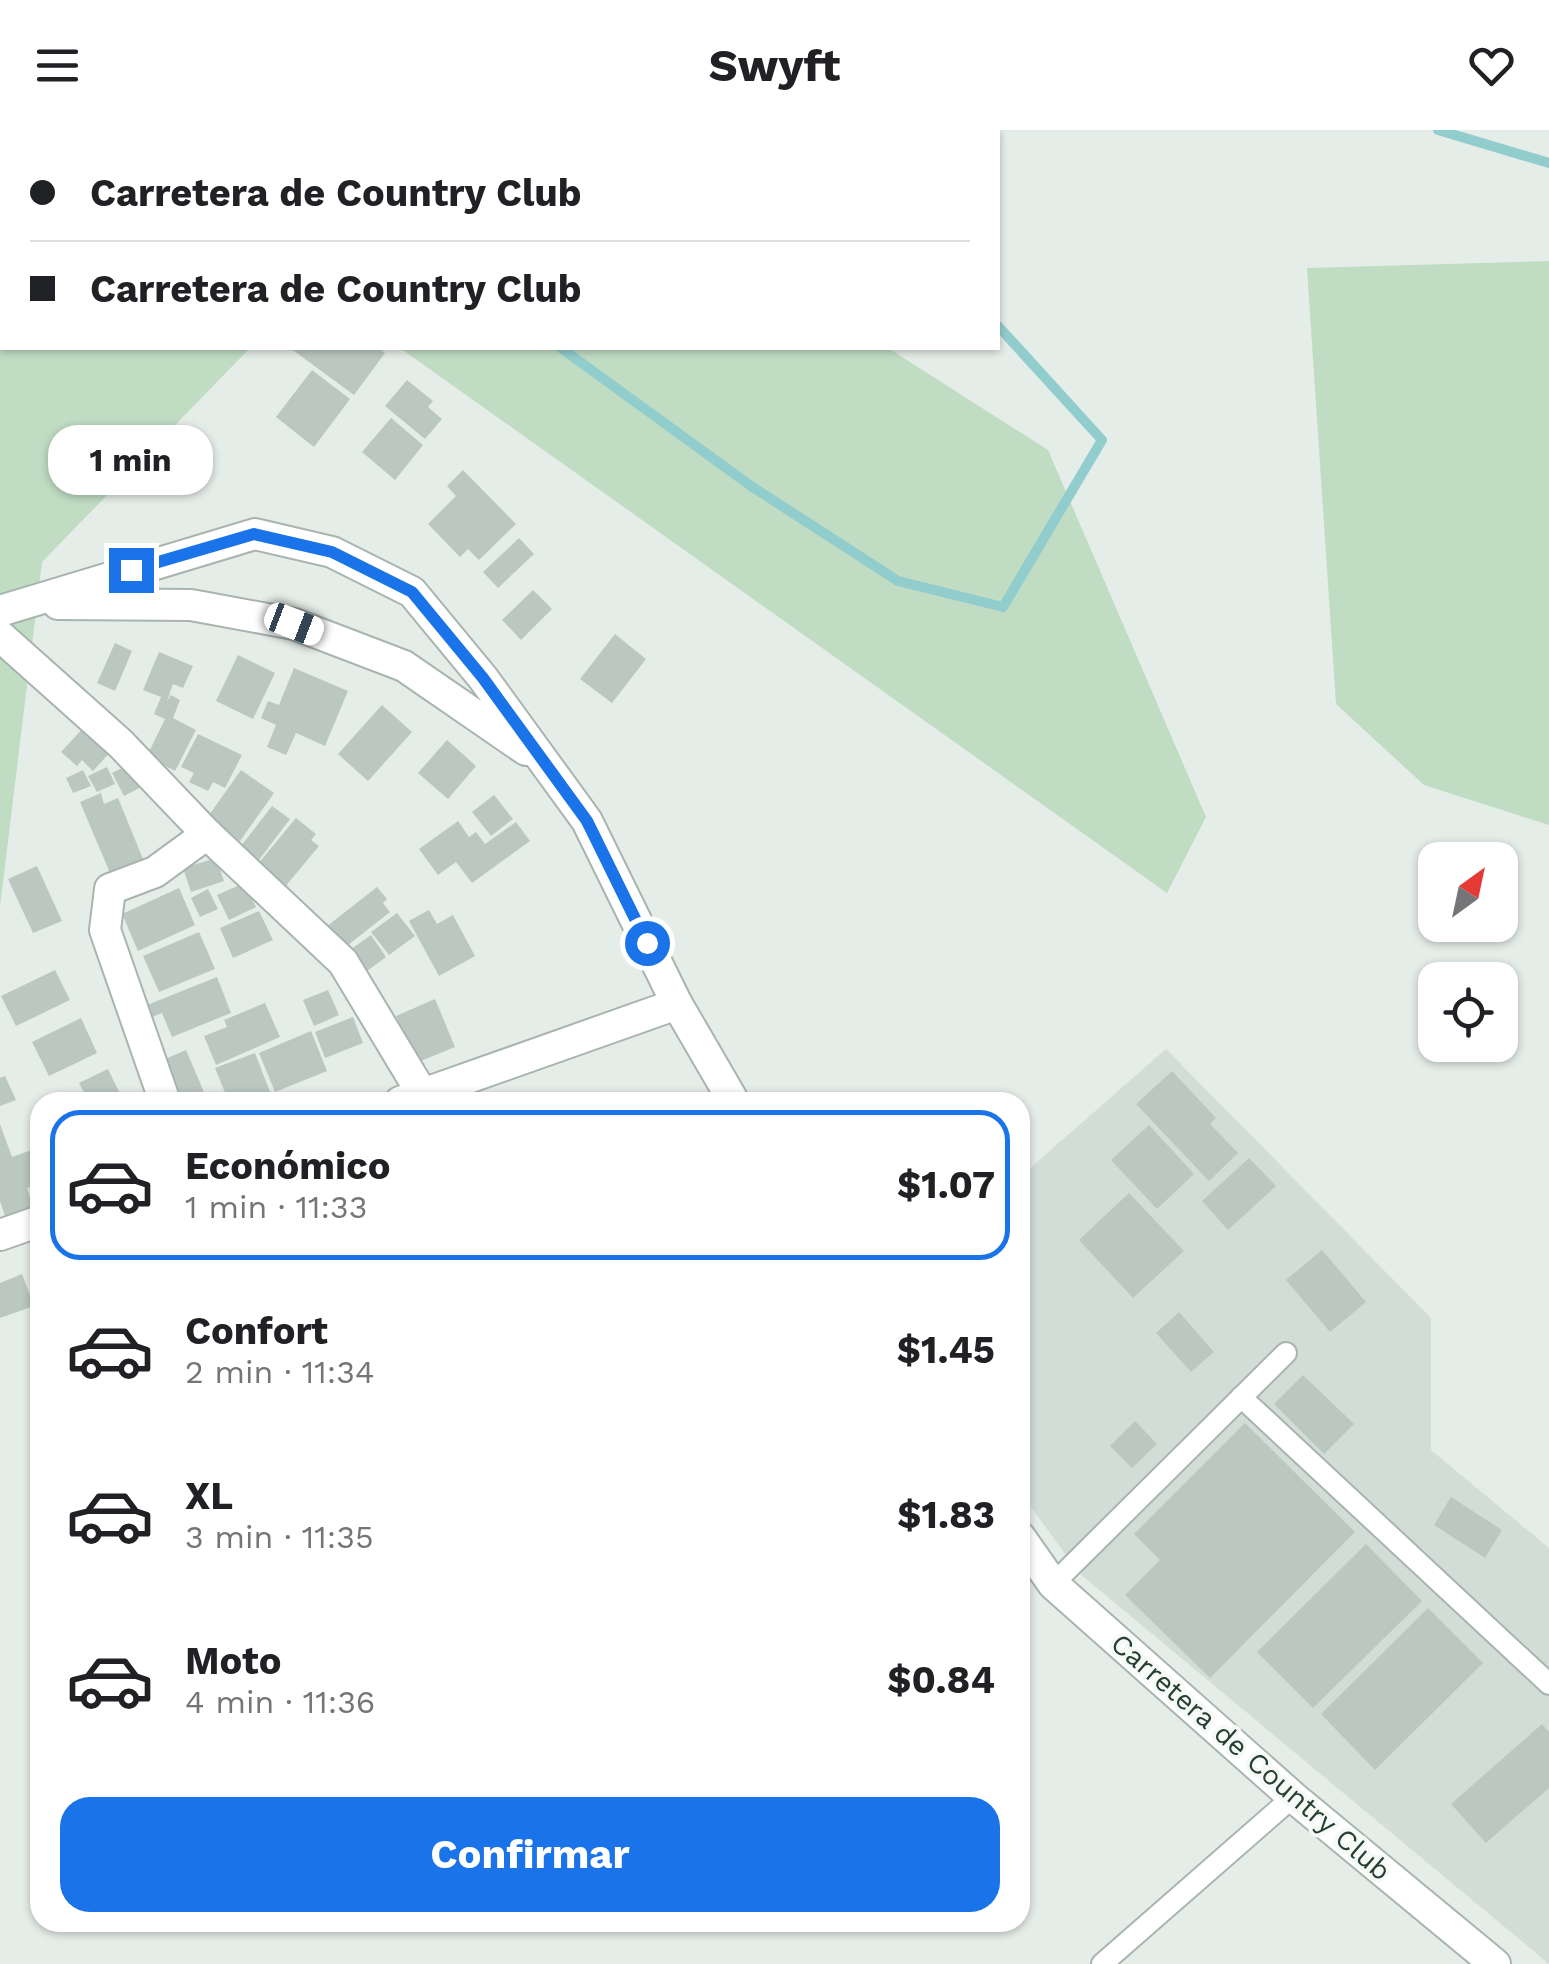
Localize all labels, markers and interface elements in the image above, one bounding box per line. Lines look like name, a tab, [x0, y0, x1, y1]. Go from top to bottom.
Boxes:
icon: menu	[30, 38, 85, 93]
icon: heart	[1464, 38, 1519, 93]
text: Swyft	[709, 39, 840, 92]
text: Carretera de Country Club	[90, 171, 582, 215]
text: Carretera de Country Club	[90, 267, 582, 311]
callout: 1 min	[48, 425, 214, 495]
text: 1 min	[89, 441, 172, 479]
route end	[109, 548, 154, 593]
car	[261, 599, 327, 649]
north arrow	[1418, 842, 1518, 942]
map controls	[1418, 842, 1518, 1062]
route start	[625, 921, 670, 966]
button: locate	[1418, 962, 1518, 1062]
icon: car	[65, 1140, 155, 1230]
text: Económico	[185, 1144, 390, 1188]
text: $1.07	[897, 1163, 995, 1207]
text: 1 min · 11:33	[185, 1188, 367, 1226]
icon: car	[65, 1305, 155, 1395]
text: Confort	[185, 1309, 328, 1353]
text: $1.45	[897, 1328, 995, 1372]
text: 2 min · 11:34	[185, 1353, 374, 1391]
icon: car	[65, 1470, 155, 1560]
text: XL	[185, 1474, 233, 1518]
text: $1.83	[897, 1493, 995, 1537]
text: 3 min · 11:35	[185, 1518, 374, 1556]
street label: Carretera de Country Club	[1104, 1627, 1398, 1887]
icon: car	[65, 1635, 155, 1725]
text: Moto	[185, 1639, 281, 1683]
text: $0.84	[887, 1658, 995, 1702]
text: 4 min · 11:36	[185, 1683, 375, 1721]
button: Confirmar	[60, 1797, 1000, 1912]

